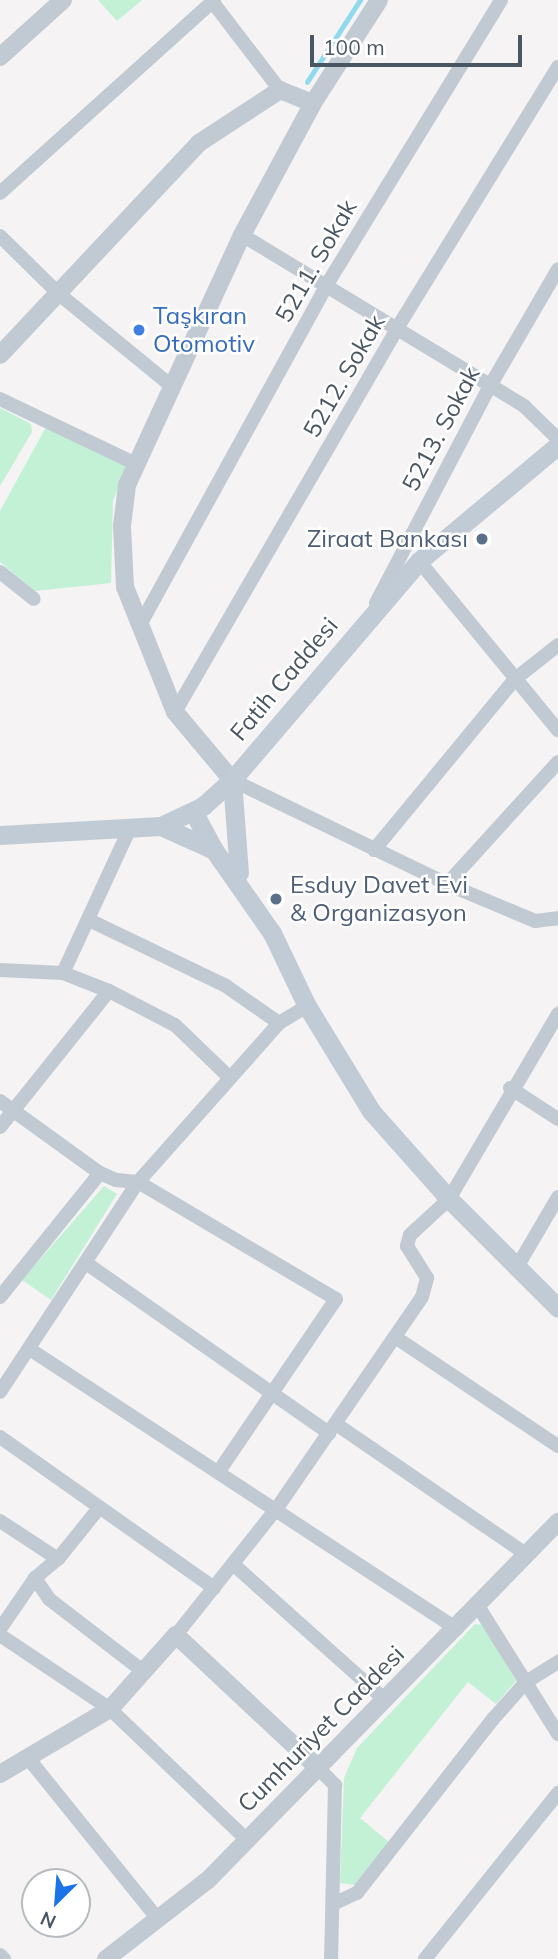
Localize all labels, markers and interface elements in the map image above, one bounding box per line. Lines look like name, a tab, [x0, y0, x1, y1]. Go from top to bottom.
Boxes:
scale bar	[313, 21, 525, 65]
text: 100 m	[323, 34, 385, 60]
street label: 5211. Sokak	[269, 194, 363, 328]
place label: Taşkıran Otomotiv	[153, 302, 255, 358]
street label: 5212. Sokak	[297, 309, 391, 443]
marker: Taşkıran Otomotiv	[131, 322, 147, 338]
street label: 5213. Sokak	[396, 362, 486, 496]
place label: Ziraat Bankası	[307, 525, 468, 553]
marker: Ziraat Bankası	[474, 531, 490, 547]
street label: Fatih Caddesi	[224, 612, 344, 746]
place label: Esduy Davet Evi & Organizasyon	[290, 871, 468, 927]
marker: Esduy Davet Evi & Organizasyon	[268, 891, 284, 907]
street label: Cumhuriyet Caddesi	[232, 1640, 410, 1818]
north arrow	[21, 1868, 91, 1938]
text: N	[36, 1906, 60, 1934]

